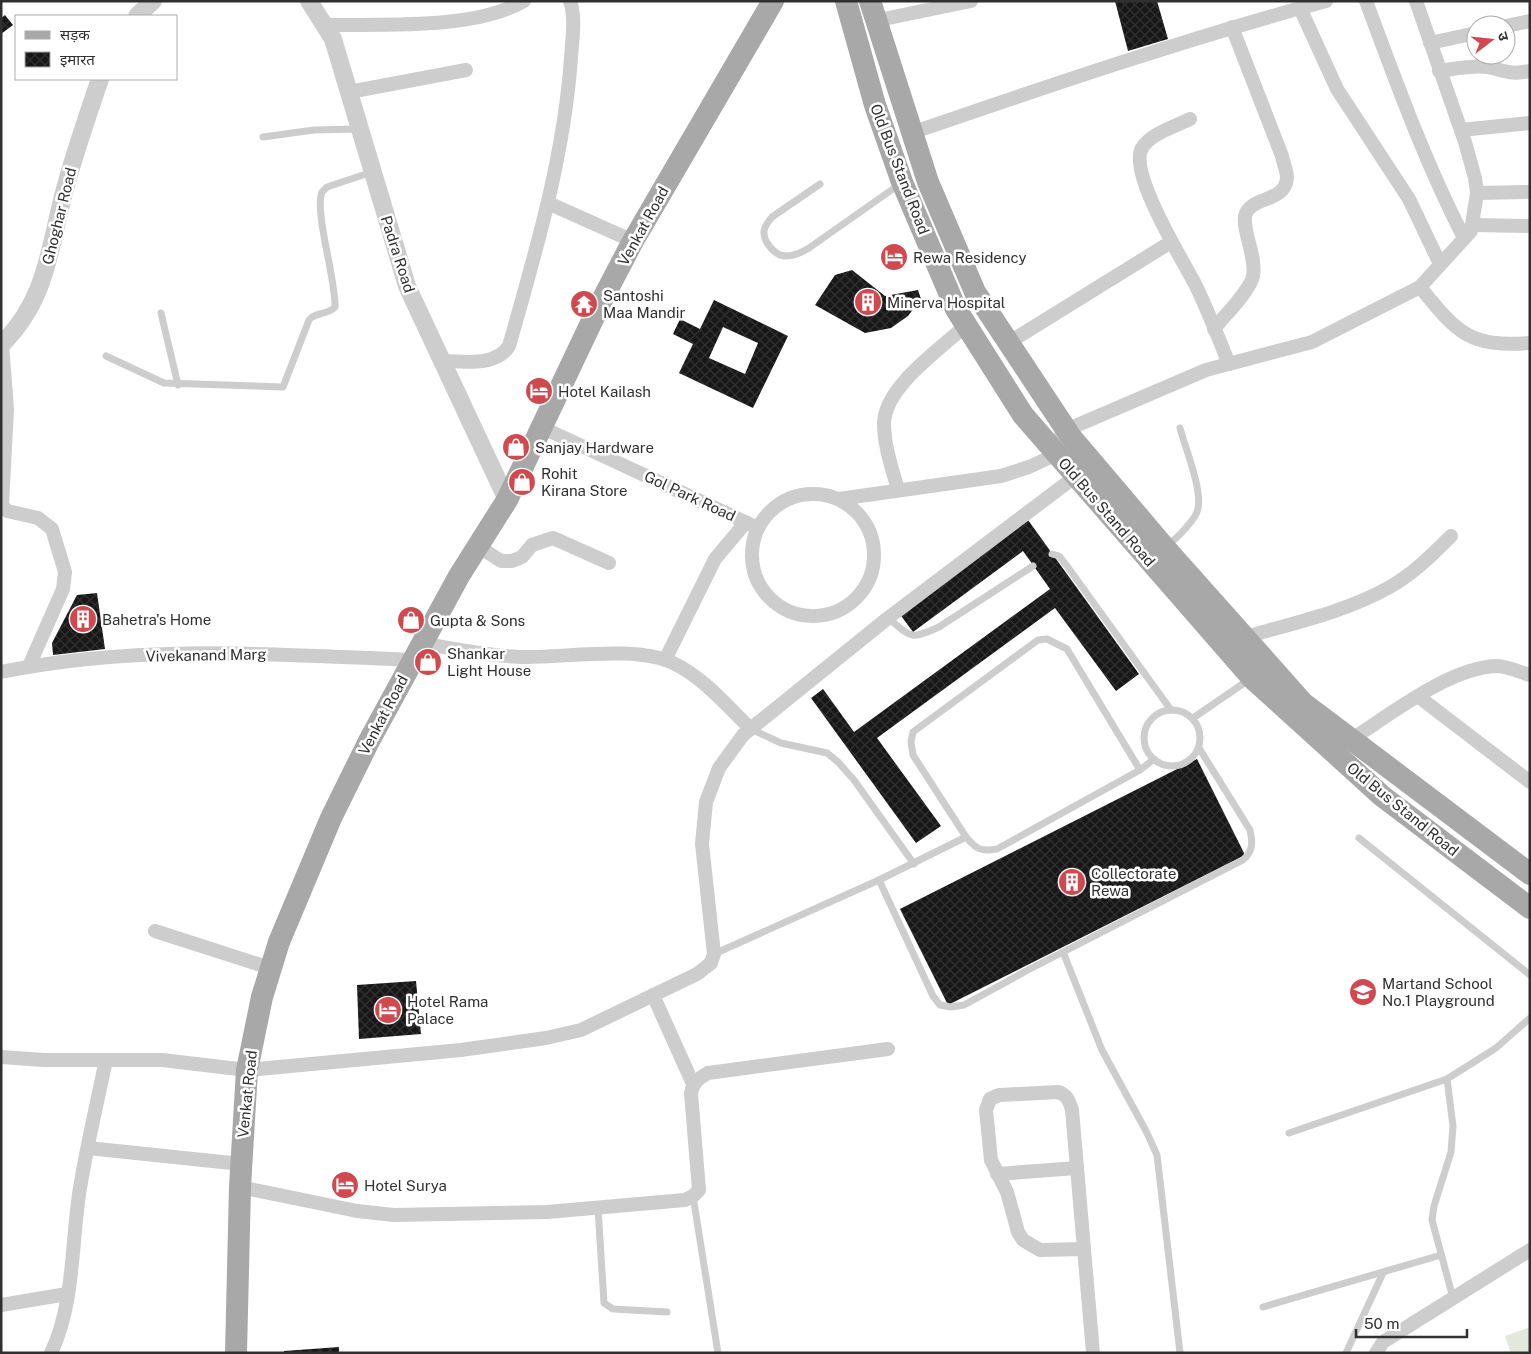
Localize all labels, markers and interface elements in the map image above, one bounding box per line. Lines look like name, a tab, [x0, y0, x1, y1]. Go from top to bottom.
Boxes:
legend	[15, 15, 178, 80]
north arrow	[1466, 15, 1516, 65]
text: सड़क	[60, 26, 90, 43]
text: उ	[1495, 30, 1513, 43]
text: इमारत	[60, 51, 95, 68]
street label: Old Bus Stand Road	[867, 101, 933, 237]
street label: Ghoghar Road	[39, 166, 79, 266]
street label: Venkat Road	[614, 183, 672, 269]
street label: Padra Road	[378, 213, 418, 295]
hotel icon: Rewa Residency	[879, 242, 909, 272]
place label: Rewa Residency	[913, 249, 1027, 266]
place label: Santoshi Maa Mandir	[603, 287, 685, 321]
building icon: Minerva Hospital	[853, 287, 883, 317]
temple icon: Santoshi Maa Mandir	[569, 289, 599, 319]
place label: Minerva Hospital	[887, 294, 1005, 311]
hotel icon: Hotel Kailash	[524, 376, 554, 406]
place label: Hotel Kailash	[558, 383, 651, 400]
shop icon: Sanjay Hardware	[501, 432, 531, 462]
place label: Sanjay Hardware	[535, 439, 654, 456]
street label: Old Bus Stand Road	[1055, 454, 1159, 570]
place label: Rohit Kirana Store	[541, 465, 628, 499]
shop icon: Rohit Kirana Store	[507, 467, 537, 497]
street label: Gol Park Road	[642, 467, 738, 525]
building icon: Bahetra's Home	[68, 604, 98, 634]
shop icon: Gupta & Sons	[396, 605, 426, 635]
place label: Bahetra's Home	[102, 611, 211, 628]
place label: Gupta & Sons	[430, 612, 525, 629]
street label: Vivekanand Marg	[145, 645, 267, 665]
place label: Shankar Light House	[447, 645, 531, 679]
shop icon: Shankar Light House	[413, 647, 443, 677]
street label: Venkat Road	[355, 672, 411, 758]
street label: Old Bus Stand Road	[1344, 759, 1462, 859]
place label: Collectorate Rewa	[1091, 865, 1176, 899]
building icon: Collectorate Rewa	[1057, 867, 1087, 897]
place label: Martand School No.1 Playground	[1382, 975, 1495, 1009]
school or university icon: Martand School No.1 Playground	[1348, 977, 1378, 1007]
place label: Hotel Rama Palace	[407, 993, 488, 1027]
hotel icon: Hotel Rama Palace	[373, 995, 403, 1025]
street label: Venkat Road	[234, 1049, 260, 1139]
hotel icon: Hotel Surya	[330, 1170, 360, 1200]
place label: Hotel Surya	[364, 1177, 447, 1194]
scale bar	[1356, 1306, 1467, 1338]
text: 50 m	[1364, 1315, 1399, 1332]

